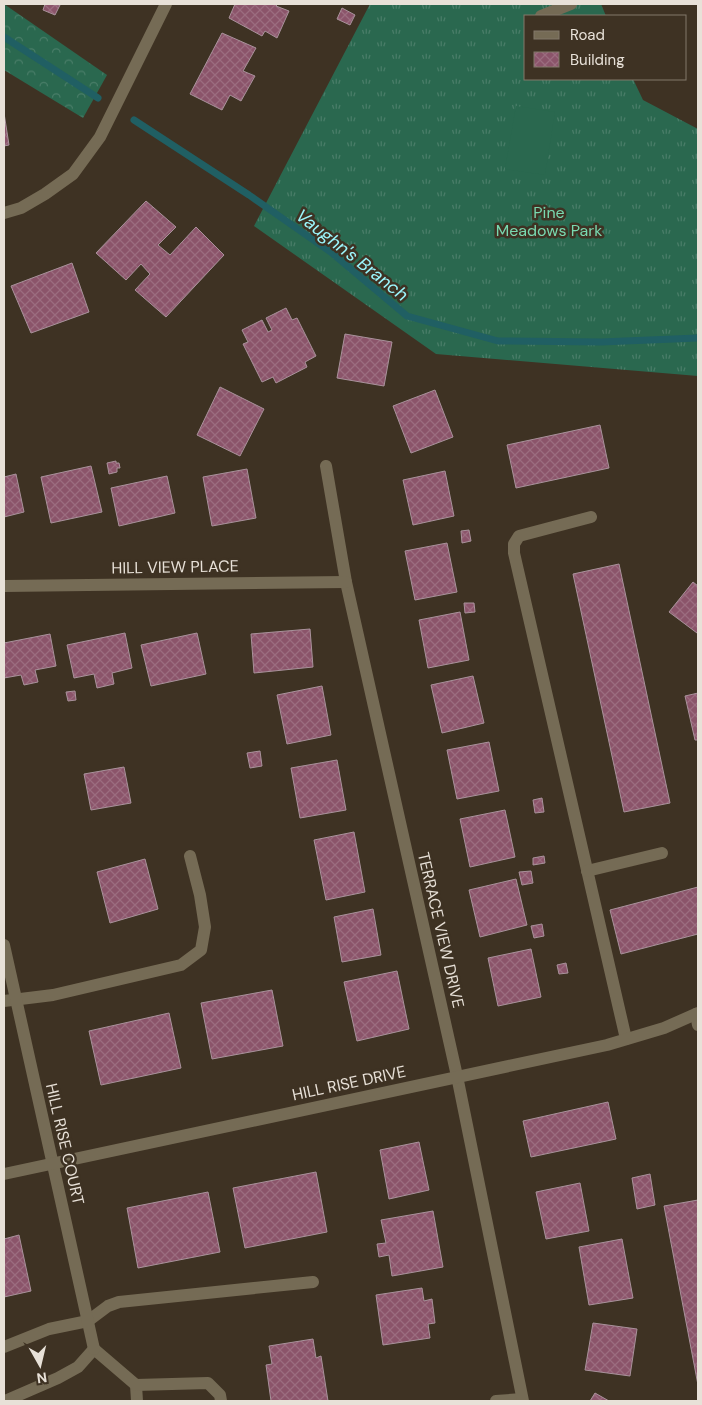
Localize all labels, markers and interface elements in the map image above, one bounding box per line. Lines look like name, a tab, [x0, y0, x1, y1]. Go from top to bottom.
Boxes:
legend	[524, 15, 687, 80]
text: Road	[570, 25, 605, 45]
text: Building	[570, 50, 625, 70]
park label: Pine Meadows Park	[496, 202, 602, 241]
water label: Vaughn's Branch	[291, 203, 413, 307]
street label: HILL VIEW PLACE	[111, 555, 239, 579]
street label: TERRACE VIEW DRIVE	[413, 850, 469, 1010]
street label: HILL RISE DRIVE	[290, 1061, 408, 1105]
street label: HILL RISE COURT	[41, 1081, 89, 1207]
north arrow	[15, 1340, 65, 1390]
text: N	[35, 1368, 48, 1387]

